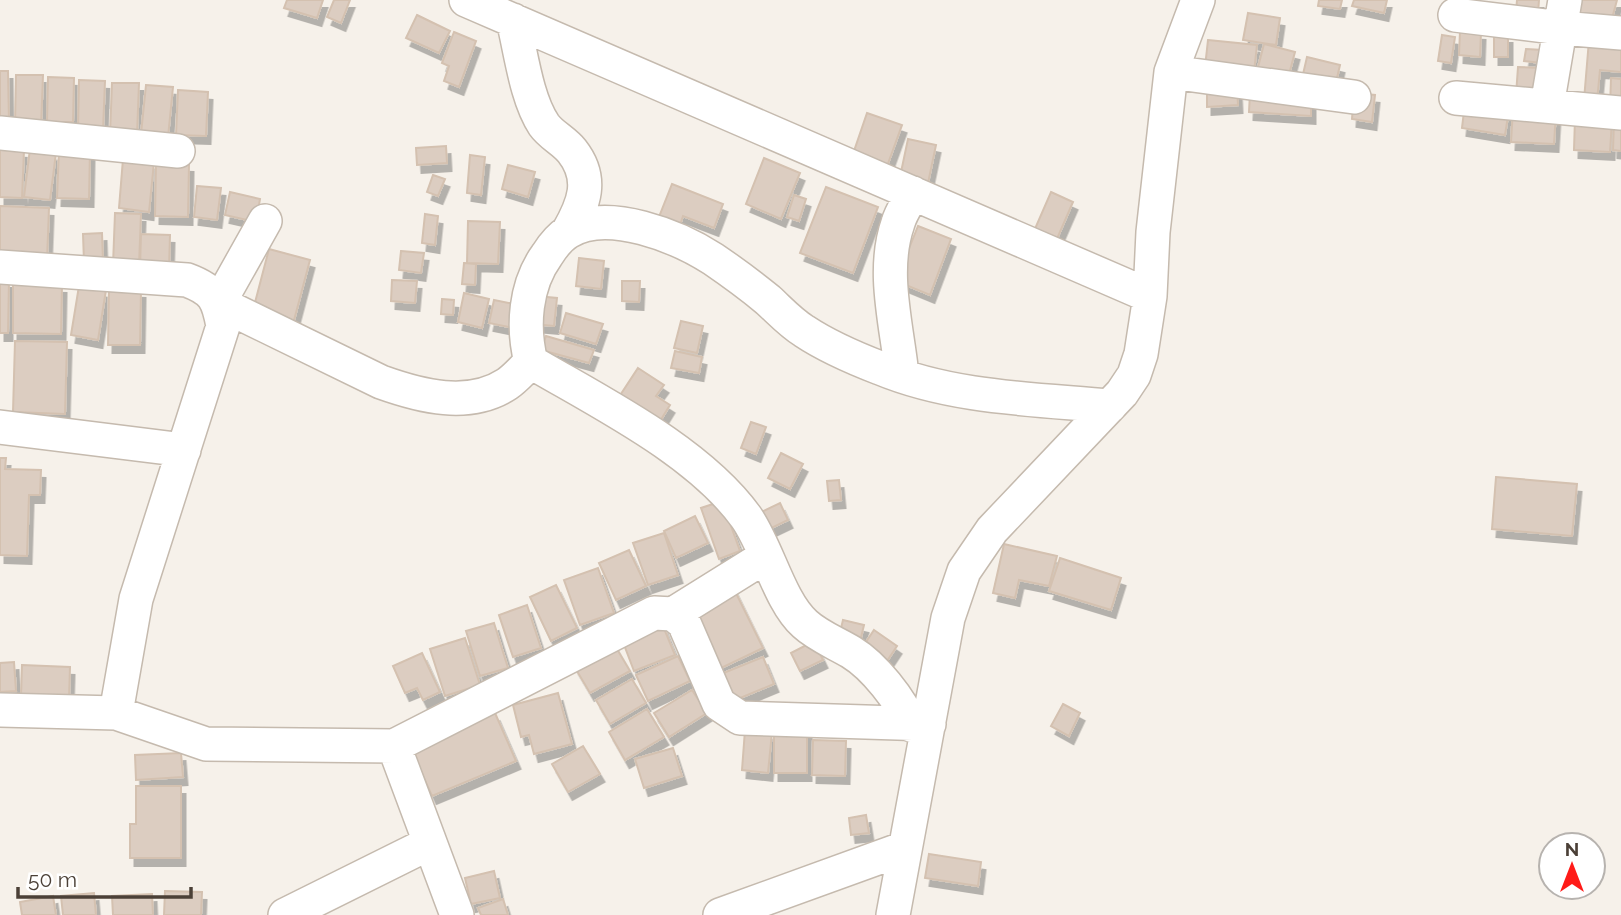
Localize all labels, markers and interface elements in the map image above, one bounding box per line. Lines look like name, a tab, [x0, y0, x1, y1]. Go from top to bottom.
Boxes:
north arrow	[1537, 831, 1607, 901]
text: N	[1565, 838, 1579, 860]
scale bar	[18, 856, 191, 900]
text: 50 m	[28, 867, 77, 892]

